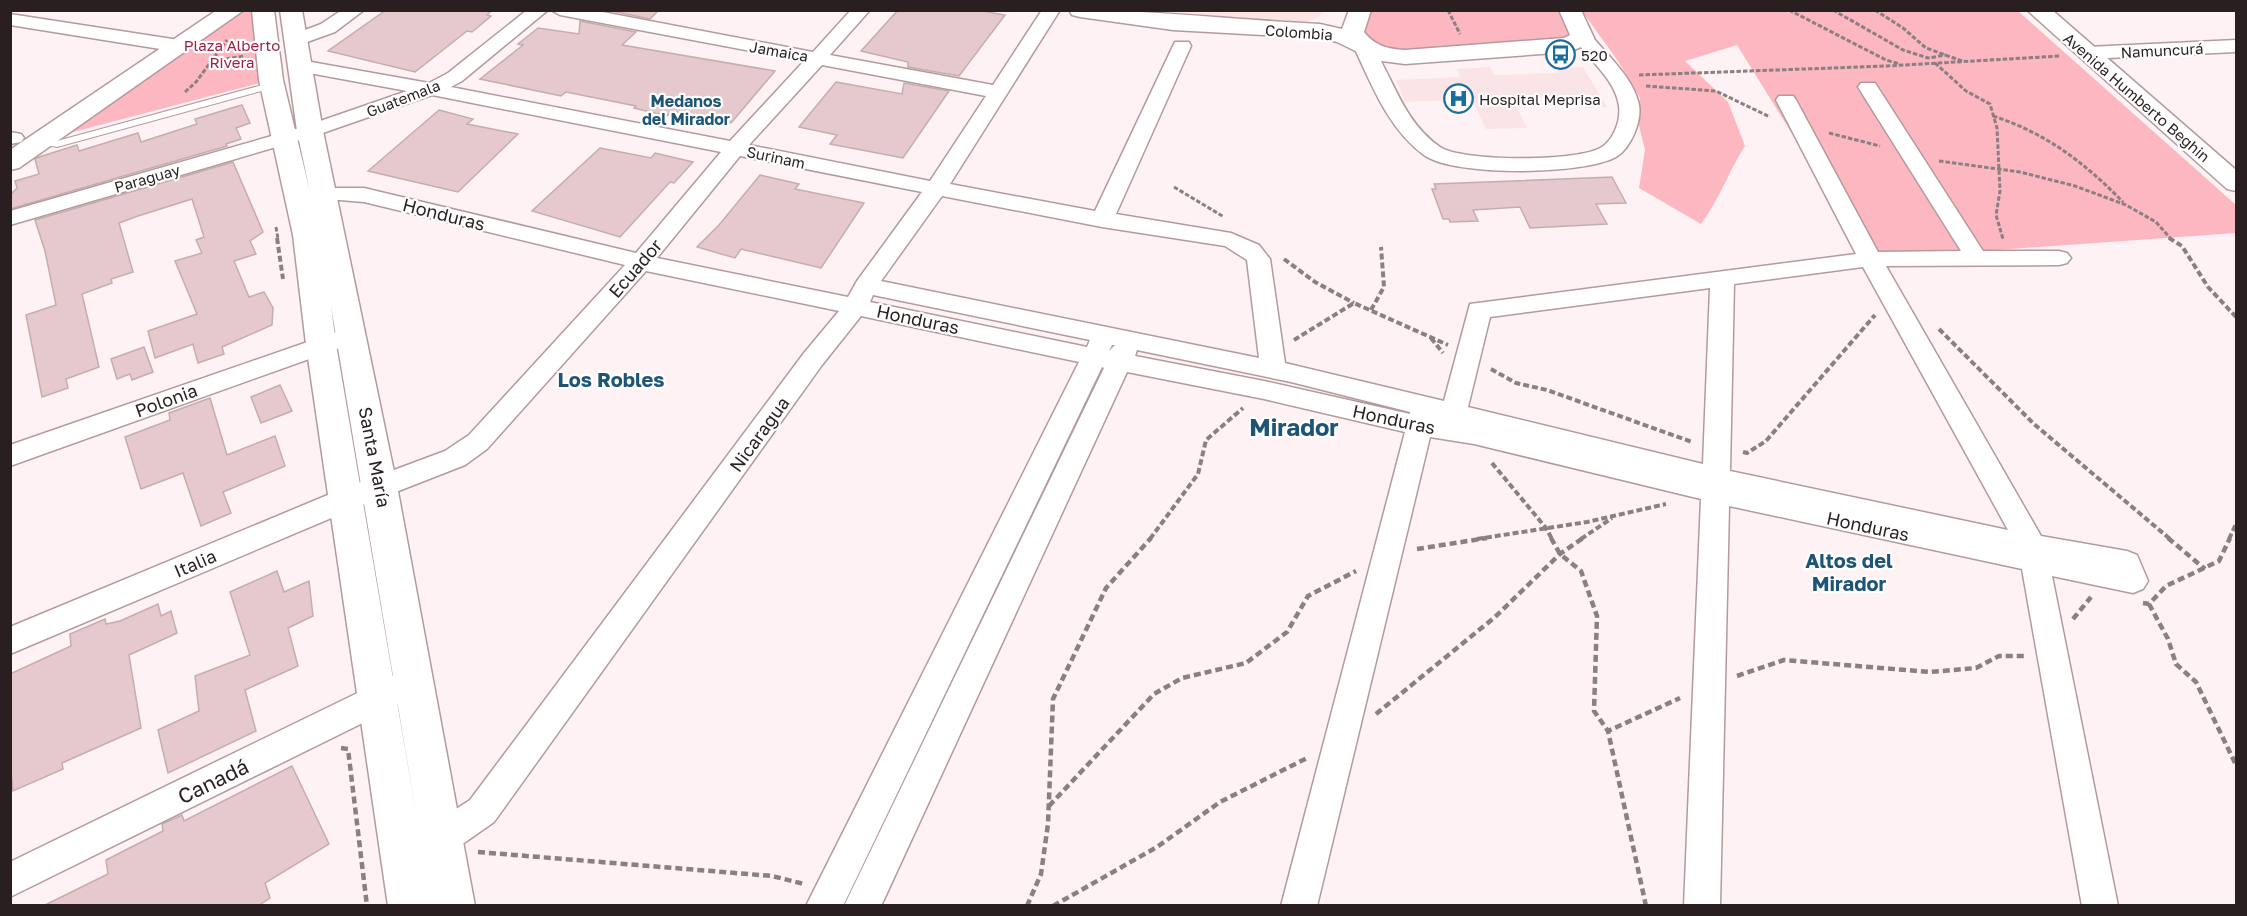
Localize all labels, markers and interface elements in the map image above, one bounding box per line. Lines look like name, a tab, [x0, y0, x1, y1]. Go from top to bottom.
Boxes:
street label: Colombia	[1265, 21, 1333, 43]
street label: Avenida Humberto Beghin	[2060, 29, 2214, 165]
park label: Plaza Alberto Rivera	[184, 36, 280, 71]
street label: Jamaica	[748, 37, 810, 65]
bus stop icon: 520	[1544, 39, 1576, 71]
street label: Namuncurá	[2120, 39, 2204, 61]
place label: 520	[1581, 46, 1608, 64]
street label: Guatemala	[364, 76, 442, 120]
hospital icon: Hospital Meprisa	[1442, 83, 1474, 115]
place label: Hospital Meprisa	[1479, 90, 1601, 108]
district label: Medanos del Mirador	[642, 91, 730, 129]
street label: Surinam	[745, 142, 807, 172]
street label: Paraguay	[112, 160, 182, 196]
street label: Honduras	[401, 193, 487, 235]
street label: Ecuador	[604, 234, 666, 302]
street label: Honduras	[875, 300, 961, 338]
district label: Los Robles	[557, 367, 665, 391]
street label: Polonia	[132, 379, 200, 421]
street label: Nicaragua	[724, 392, 794, 476]
street label: Honduras	[1351, 400, 1437, 438]
street label: Santa María	[354, 405, 396, 509]
district label: Mirador	[1249, 412, 1339, 441]
street label: Honduras	[1825, 507, 1911, 545]
street label: Italia	[171, 544, 219, 582]
district label: Altos del Mirador	[1805, 548, 1893, 595]
street label: Canadá	[173, 753, 253, 809]

